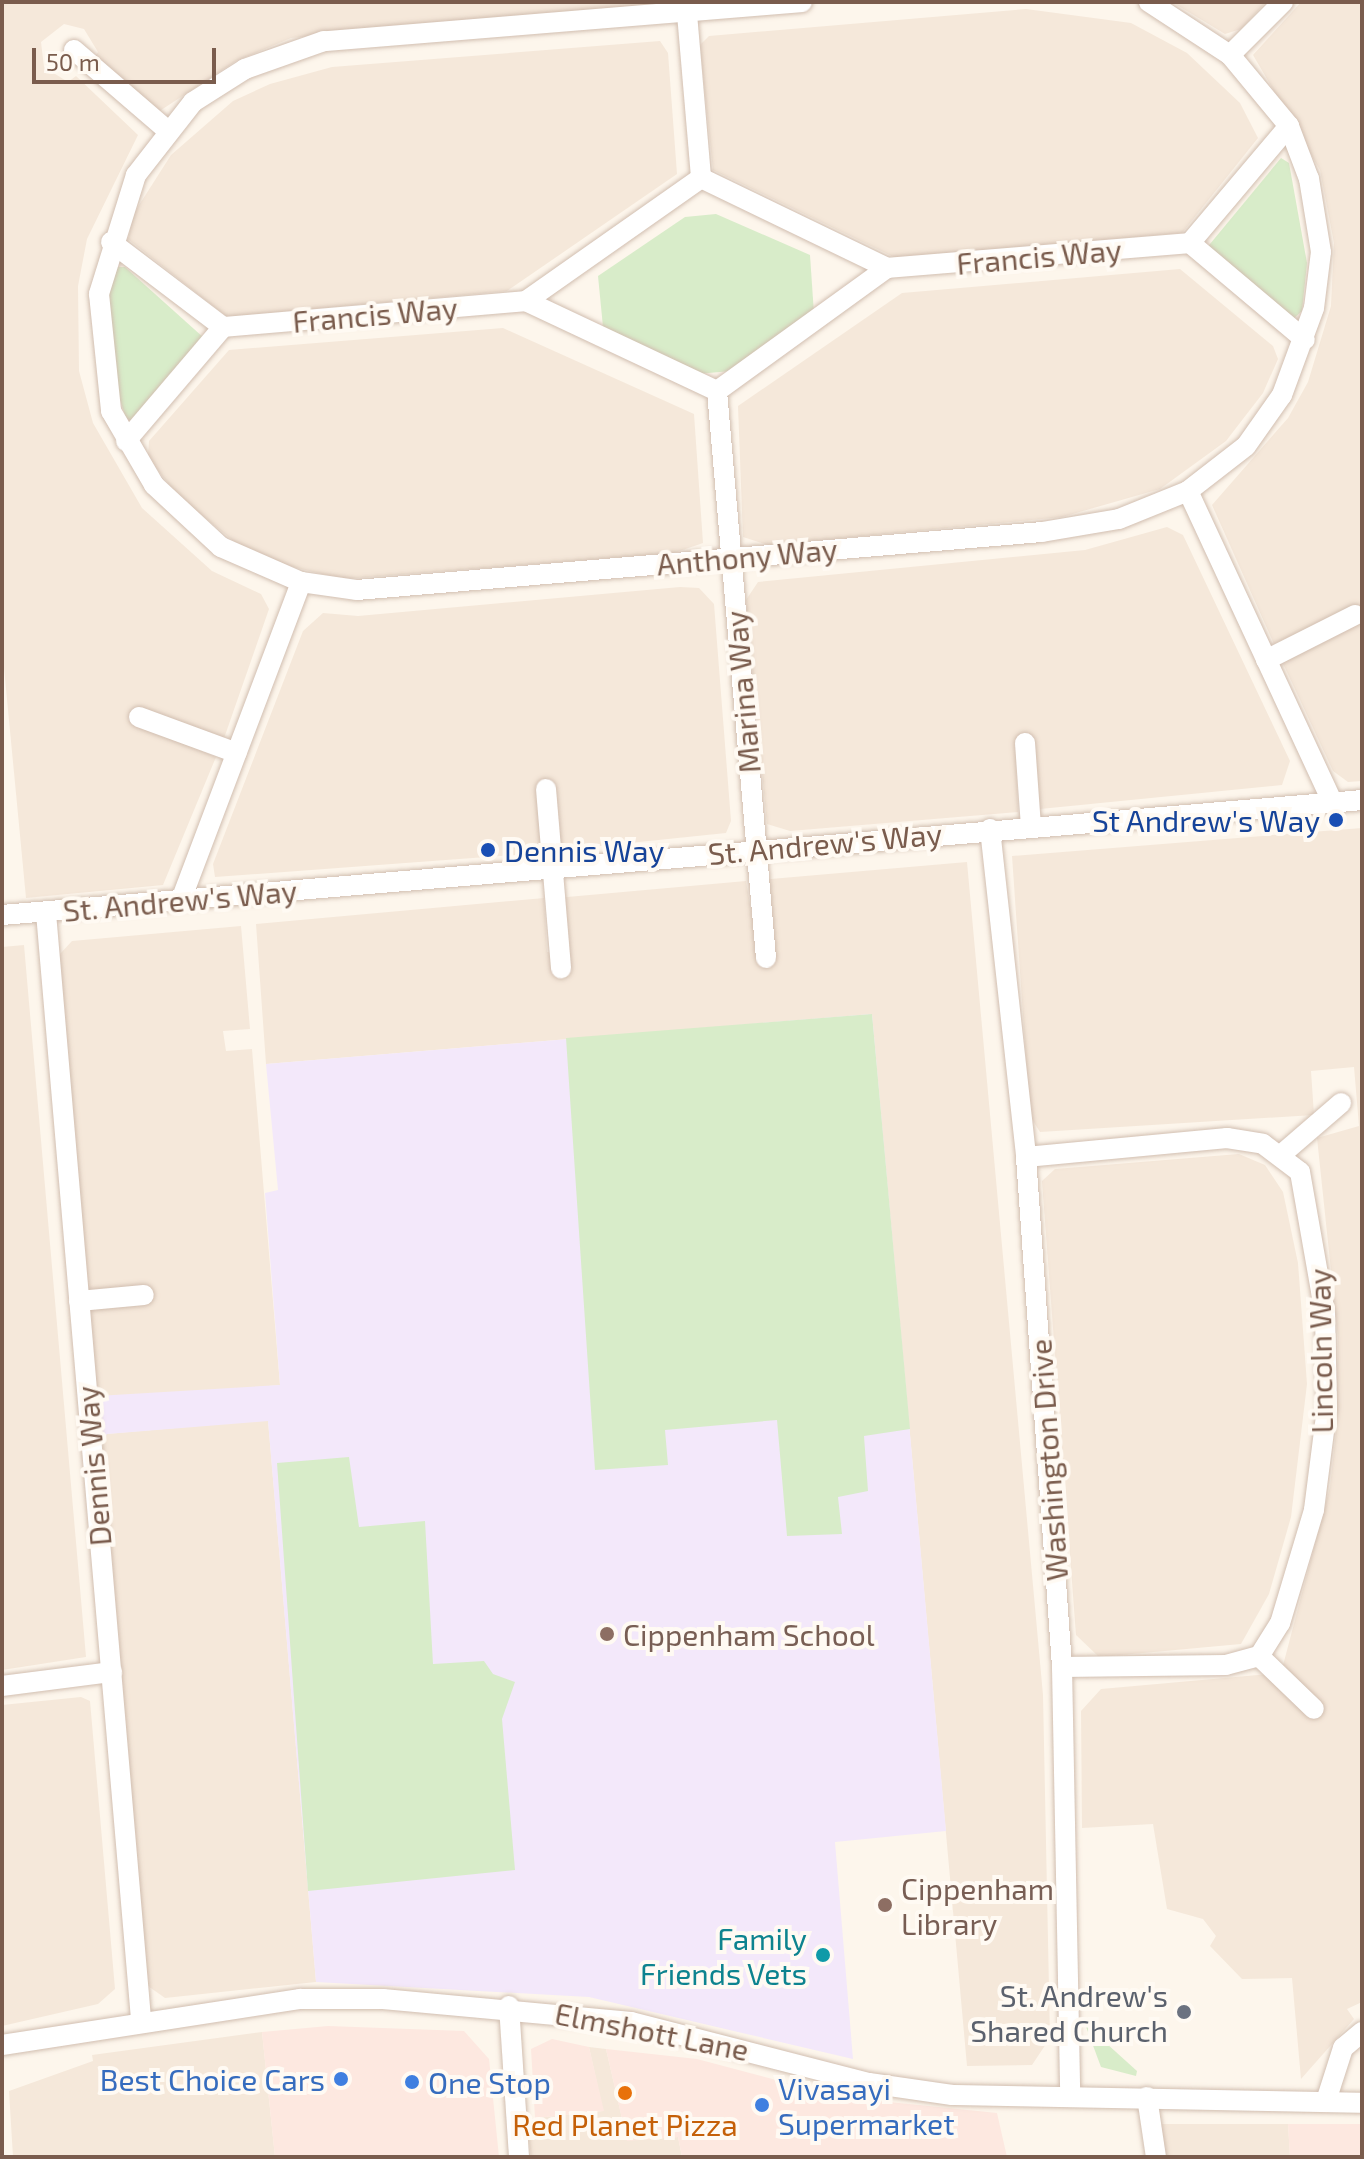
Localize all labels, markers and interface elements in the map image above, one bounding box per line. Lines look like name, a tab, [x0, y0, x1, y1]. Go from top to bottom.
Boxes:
scale bar	[36, 32, 220, 82]
text: 50 m	[46, 47, 100, 76]
street label: Francis Way	[955, 231, 1123, 281]
street label: Francis Way	[291, 289, 459, 339]
street label: Anthony Way	[655, 530, 839, 582]
street label: Marina Way	[717, 609, 767, 775]
place label: St Andrew's Way	[1091, 802, 1320, 838]
marker: St Andrew's Way	[1327, 811, 1345, 829]
street label: St. Andrew's Way	[706, 815, 944, 871]
place label: Dennis Way	[504, 832, 665, 868]
marker: Dennis Way	[479, 841, 497, 859]
street label: St. Andrew's Way	[61, 872, 299, 928]
street label: Lincoln Way	[1301, 1268, 1339, 1434]
street label: Washington Drive	[1022, 1338, 1074, 1582]
street label: Dennis Way	[68, 1384, 118, 1548]
place label: Cippenham School	[623, 1616, 875, 1652]
marker: Cippenham School	[598, 1625, 616, 1643]
place label: Cippenham Library	[901, 1870, 1054, 1940]
marker: Cippenham Library	[876, 1896, 894, 1914]
place label: Family Friends Vets	[639, 1920, 807, 1990]
marker: Family Friends Vets	[814, 1946, 832, 1964]
place label: St. Andrew's Shared Church	[970, 1977, 1168, 2048]
street label: Elmshott Lane	[552, 1995, 752, 2067]
marker: St. Andrew's Shared Church	[1175, 2003, 1193, 2021]
place label: Best Choice Cars	[100, 2061, 325, 2097]
place label: One Stop	[428, 2064, 551, 2100]
marker: Best Choice Cars	[332, 2070, 350, 2088]
place label: Vivasayi Supermarket	[778, 2070, 955, 2140]
marker: One Stop	[403, 2073, 421, 2091]
marker: Red Planet Pizza	[616, 2084, 634, 2102]
marker: Vivasayi Supermarket	[753, 2096, 771, 2114]
place label: Red Planet Pizza	[512, 2106, 738, 2142]

